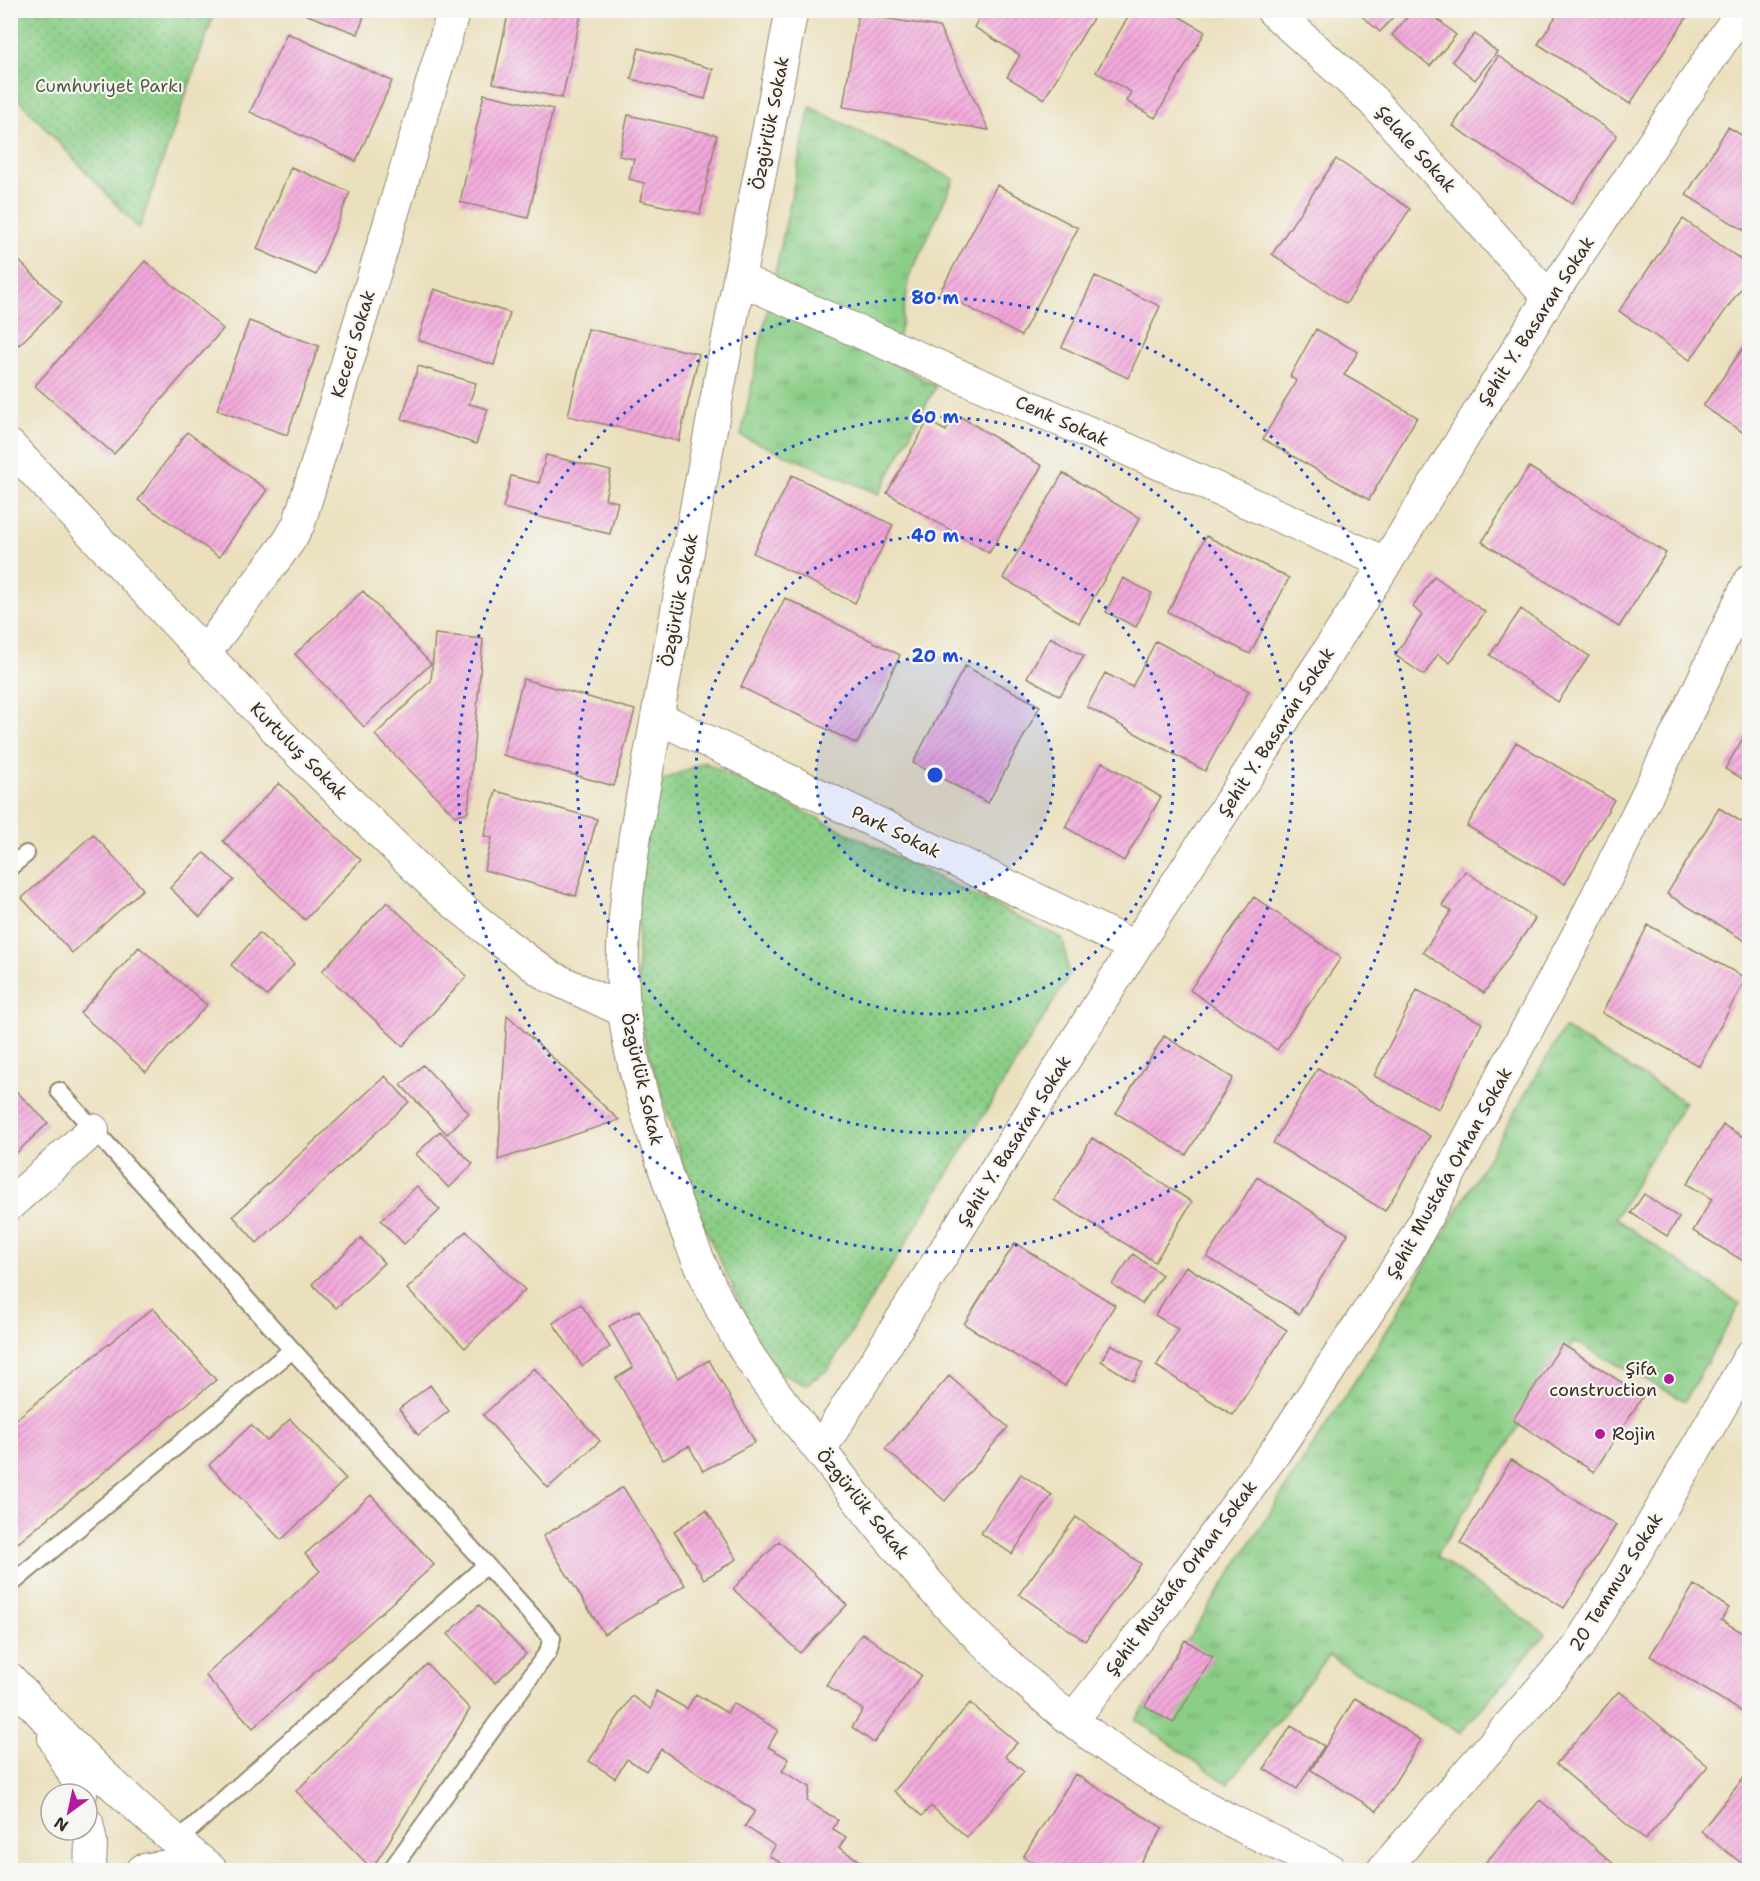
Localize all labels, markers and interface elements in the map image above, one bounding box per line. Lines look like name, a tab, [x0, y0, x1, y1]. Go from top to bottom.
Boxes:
street label: Özgürlük Sokak	[745, 54, 795, 192]
park label: Cumhuriyet Parkı	[35, 74, 183, 98]
street label: Şelale Sokak	[1370, 100, 1462, 198]
street label: Şehit Y. Basaran Sokak	[1472, 232, 1600, 410]
text: 80 m	[911, 286, 959, 310]
street label: Kececi Sokak	[325, 287, 381, 401]
street label: Cenk Sokak	[1011, 390, 1113, 452]
text: 60 m	[911, 405, 959, 429]
text: 40 m	[911, 524, 959, 548]
street label: Özgürlük Sokak	[654, 531, 704, 669]
street label: Şehit Y. Basaran Sokak	[1212, 643, 1340, 821]
text: 20 m	[911, 644, 959, 668]
street label: Kurtuluş Sokak	[245, 697, 353, 805]
centre of rings	[925, 765, 945, 785]
street label: Park Sokak	[847, 800, 945, 864]
street label: Özgürlük Sokak	[615, 1010, 669, 1148]
street label: Şehit Y. Basaran Sokak	[951, 1051, 1077, 1231]
street label: Şehit Mustafa Orhan Sokak	[1381, 1063, 1517, 1283]
place label: Şifa construction	[1549, 1357, 1657, 1402]
marker: Şifa construction	[1662, 1372, 1676, 1386]
place label: Rojin	[1612, 1422, 1655, 1446]
marker: Rojin	[1593, 1427, 1607, 1441]
street label: Özgürlük Sokak	[811, 1444, 915, 1564]
street label: Şehit Mustafa Orhan Sokak	[1100, 1475, 1262, 1681]
street label: 20 Temmuz Sokak	[1564, 1508, 1668, 1656]
north arrow	[39, 1782, 99, 1842]
text: N	[50, 1812, 72, 1836]

